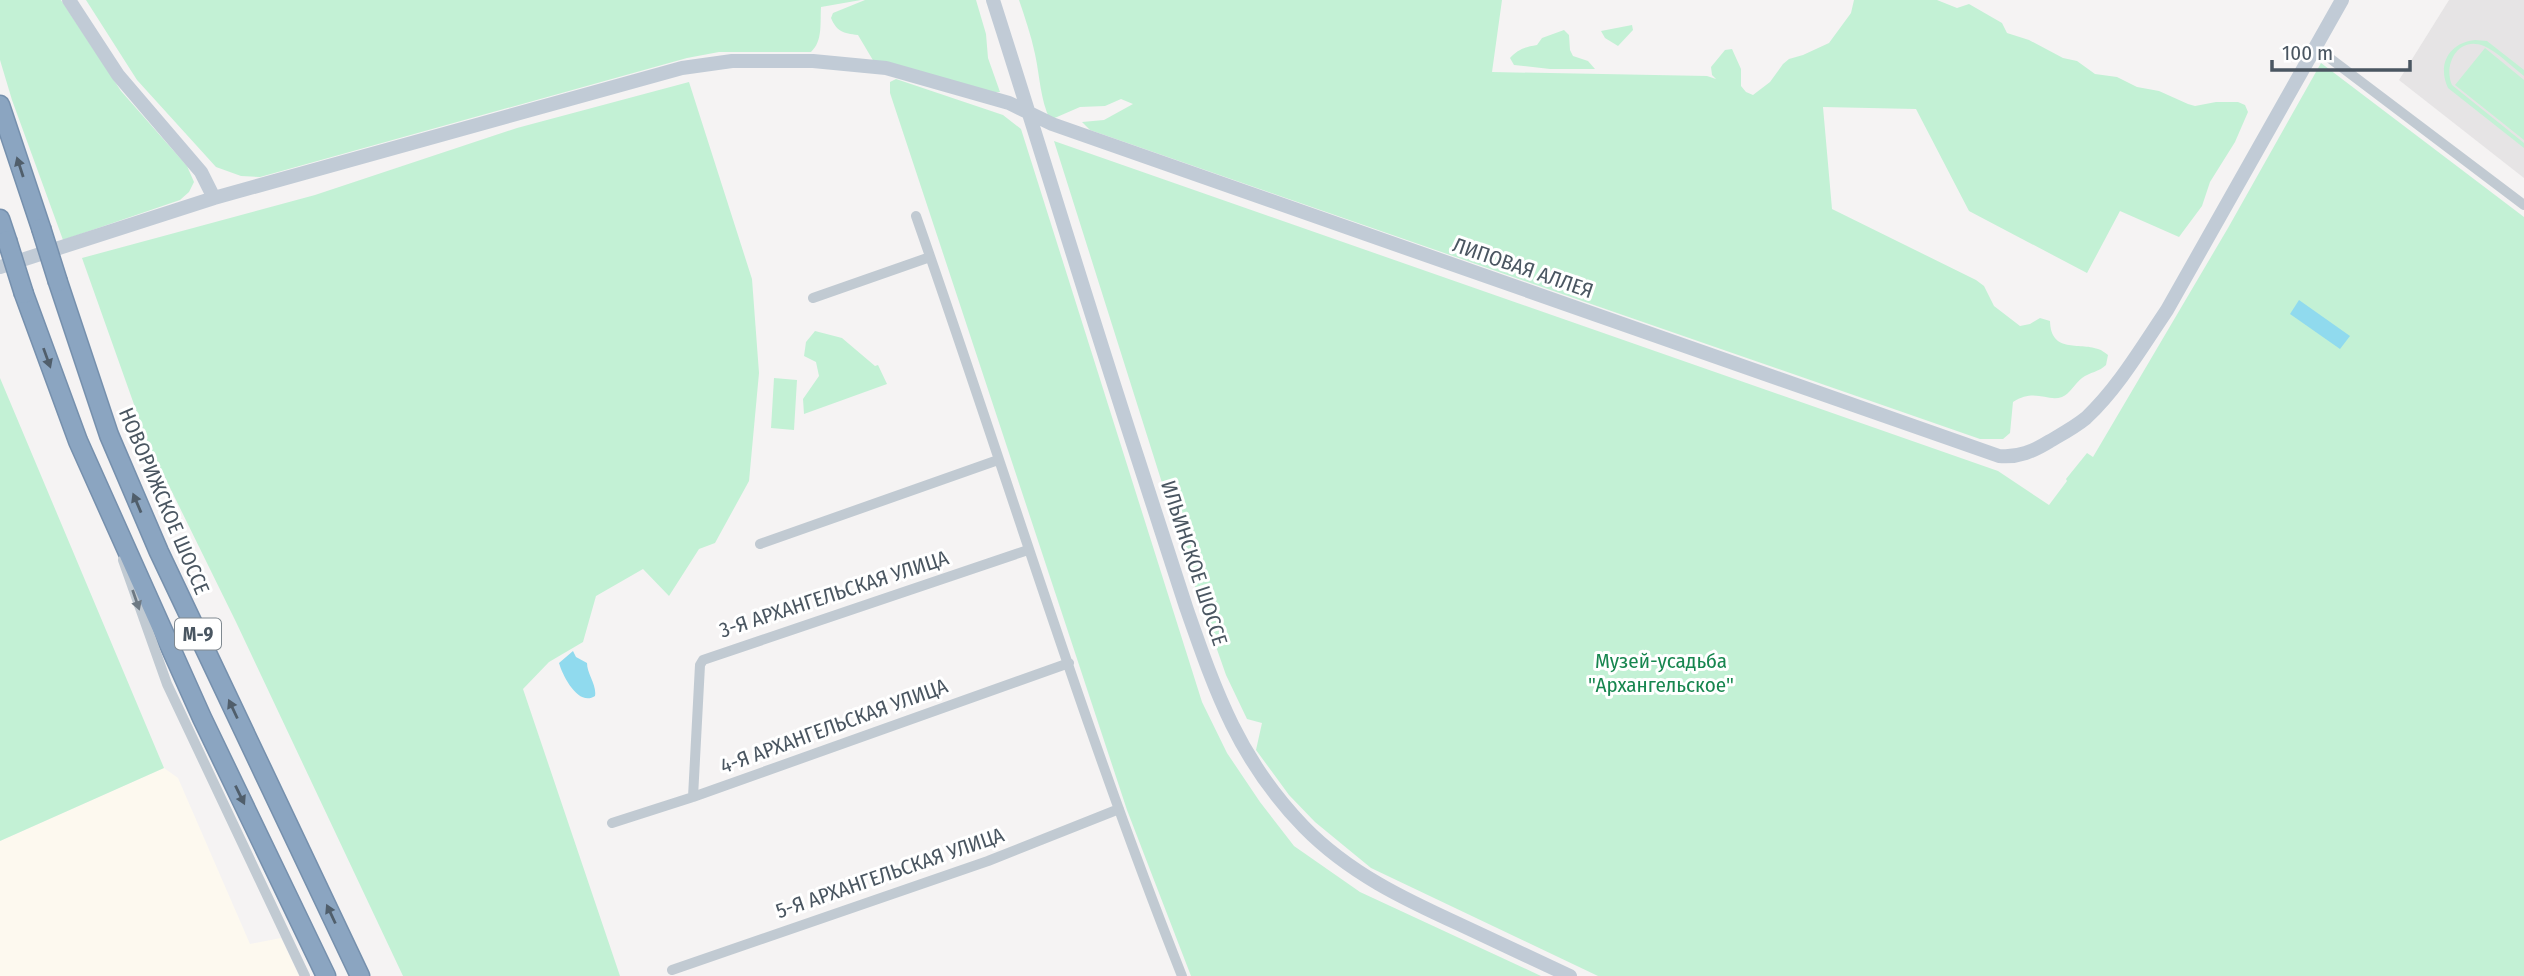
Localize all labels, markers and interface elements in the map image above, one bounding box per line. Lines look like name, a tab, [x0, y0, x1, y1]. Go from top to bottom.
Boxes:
scale bar	[2272, 28, 2410, 72]
text: 100 m	[2282, 40, 2333, 66]
one-way arrow	[15, 156, 25, 177]
street label: ЛИПОВАЯ АЛЛЕЯ	[1449, 232, 1597, 304]
one-way arrow	[42, 348, 53, 369]
street label: НОВОРИЖСКОЕ ШОССЕ	[113, 404, 215, 598]
street label: ИЛЬИНСКОЕ ШОССЕ	[1155, 477, 1233, 649]
one-way arrow	[132, 492, 143, 513]
street label: 3-Я АРХАНГЕЛЬСКАЯ УЛИЦА	[716, 545, 952, 643]
one-way arrow	[131, 589, 142, 610]
road number: М-9	[175, 618, 221, 650]
park label: Музей-усадьба "Архангельское"	[1588, 648, 1734, 698]
street label: 4-Я АРХАНГЕЛЬСКАЯ УЛИЦА	[717, 673, 951, 779]
one-way arrow	[227, 699, 239, 719]
one-way arrow	[234, 785, 245, 805]
street label: 5-Я АРХАНГЕЛЬСКАЯ УЛИЦА	[772, 822, 1008, 924]
one-way arrow	[325, 904, 336, 924]

